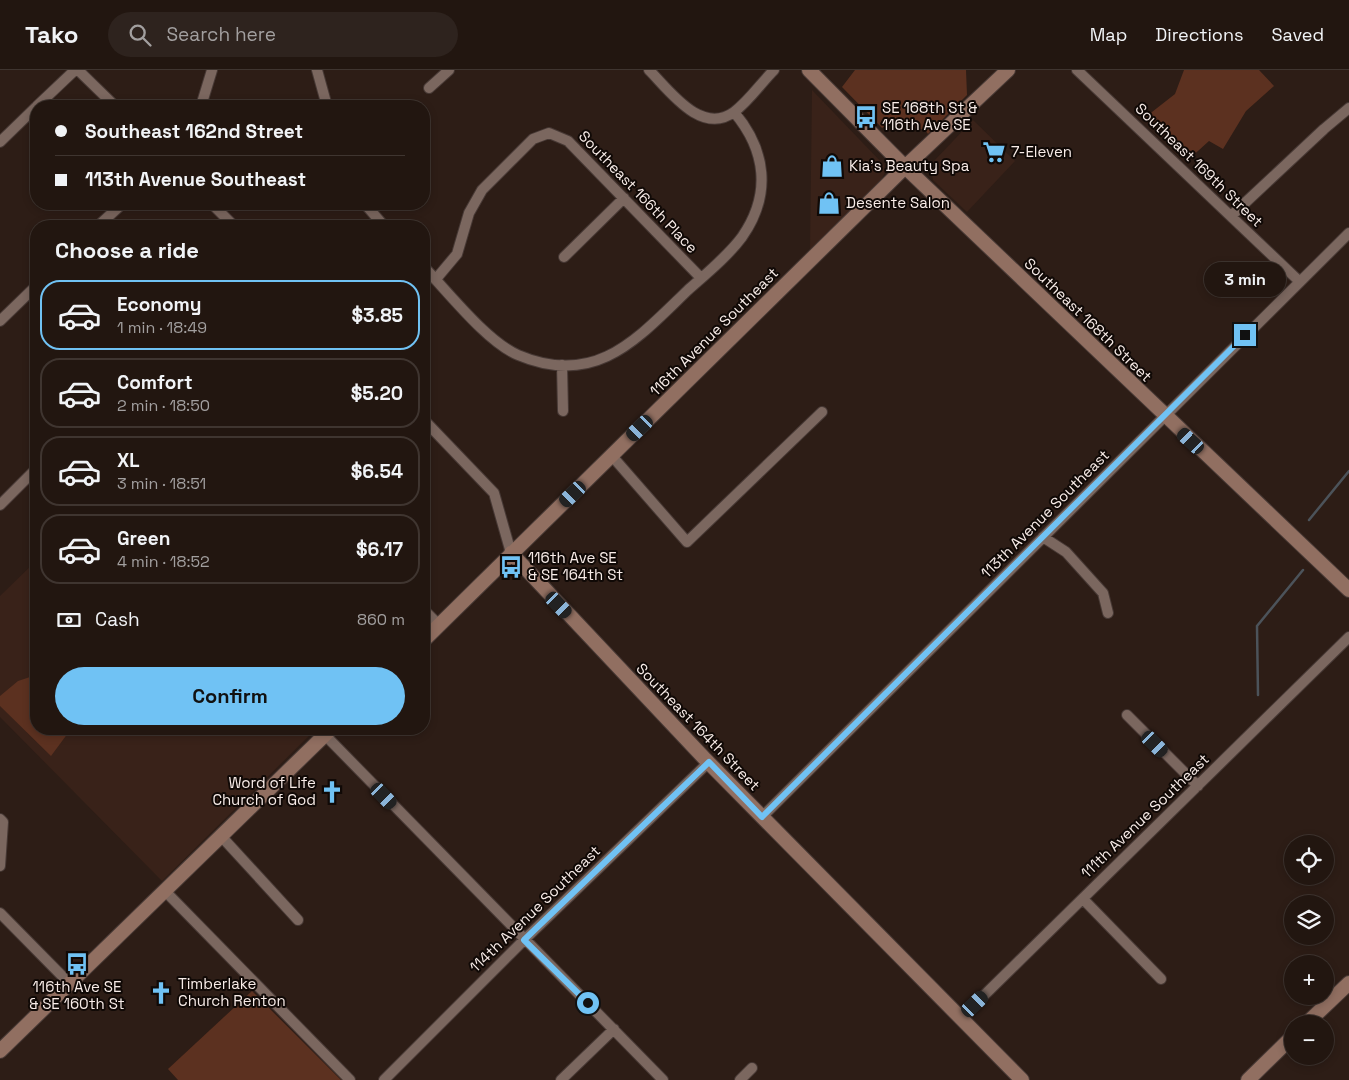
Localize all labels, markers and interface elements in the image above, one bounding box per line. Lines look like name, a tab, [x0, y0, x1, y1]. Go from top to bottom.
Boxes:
search box	[108, 12, 458, 57]
text: Tako	[25, 19, 78, 50]
icon: search	[126, 21, 154, 49]
text: Search here	[166, 22, 276, 47]
text: Map	[1090, 23, 1127, 46]
text: Directions	[1155, 23, 1244, 46]
text: Saved	[1272, 23, 1324, 46]
place label: SE 168th St & 116th Ave SE	[882, 98, 977, 134]
street label: Southeast 169th Street	[1132, 99, 1267, 231]
bus stop icon: SE 168th St & 116th Ave SE	[853, 104, 879, 130]
text: Southeast 162nd Street	[85, 119, 303, 144]
street label: Southeast 166th Place	[575, 126, 702, 257]
supermarket icon: 7-Eleven	[981, 139, 1007, 165]
place label: 7-Eleven	[1011, 142, 1072, 161]
shop icon: Kia's Beauty Spa	[819, 153, 845, 179]
place label: Kia's Beauty Spa	[849, 156, 970, 175]
text: 113th Avenue Southeast	[85, 167, 306, 192]
shop icon: Desente Salon	[816, 190, 842, 216]
place label: Desente Salon	[846, 193, 950, 212]
text: Choose a ride	[55, 236, 199, 264]
street label: Southeast 168th Street	[1021, 254, 1156, 386]
callout: 3 min	[1204, 262, 1286, 298]
street label: 116th Avenue Southeast	[645, 263, 782, 400]
text: 3 min	[1224, 269, 1266, 290]
text: Economy	[117, 292, 201, 317]
icon: car	[57, 293, 102, 338]
text: $3.85	[351, 303, 403, 328]
text: 1 min · 18:49	[117, 317, 207, 338]
route end	[1234, 324, 1256, 346]
text: Comfort	[117, 370, 193, 395]
icon: car	[57, 371, 102, 416]
text: $5.20	[351, 381, 403, 406]
text: 2 min · 18:50	[117, 395, 210, 416]
car	[623, 412, 656, 444]
car	[1174, 425, 1207, 457]
street label: 113th Avenue Southeast	[976, 445, 1113, 582]
text: XL	[117, 448, 140, 473]
icon: car	[57, 449, 102, 494]
text: $6.54	[351, 459, 403, 484]
text: 3 min · 18:51	[117, 473, 206, 494]
car	[556, 478, 589, 510]
text: Green	[117, 526, 170, 551]
icon: car	[57, 527, 102, 572]
text: $6.17	[356, 537, 403, 562]
place label: 116th Ave SE & SE 164th St	[528, 548, 623, 584]
text: 4 min · 18:52	[117, 551, 210, 572]
bus stop icon: 116th Ave SE & SE 164th St	[498, 554, 524, 580]
car	[543, 589, 574, 621]
icon: cash	[55, 606, 83, 634]
text: Cash	[95, 607, 140, 632]
text: 860 m	[357, 609, 405, 630]
street label: Southeast 164th Street	[632, 659, 764, 795]
button: Confirm	[55, 667, 405, 725]
car	[1139, 728, 1170, 760]
street label: 111th Avenue Southeast	[1076, 749, 1213, 882]
place label: Word of Life Church of God	[212, 773, 316, 809]
church icon: Word of Life Church of God	[319, 779, 345, 805]
car	[368, 780, 399, 812]
map controls	[1284, 835, 1334, 1065]
button: locate	[1284, 835, 1334, 885]
street label: 114th Avenue Southeast	[465, 841, 604, 976]
button: layers	[1284, 895, 1334, 945]
bus stop icon: 116th Ave SE & SE 160th St	[64, 951, 90, 977]
button: +	[1284, 955, 1334, 1005]
place label: Timberlake Church Renton	[178, 974, 286, 1010]
place label: 116th Ave SE & SE 160th St	[29, 977, 125, 1013]
church icon: Timberlake Church Renton	[148, 980, 174, 1006]
car	[958, 988, 991, 1020]
route start	[577, 992, 599, 1014]
button: −	[1284, 1015, 1334, 1065]

